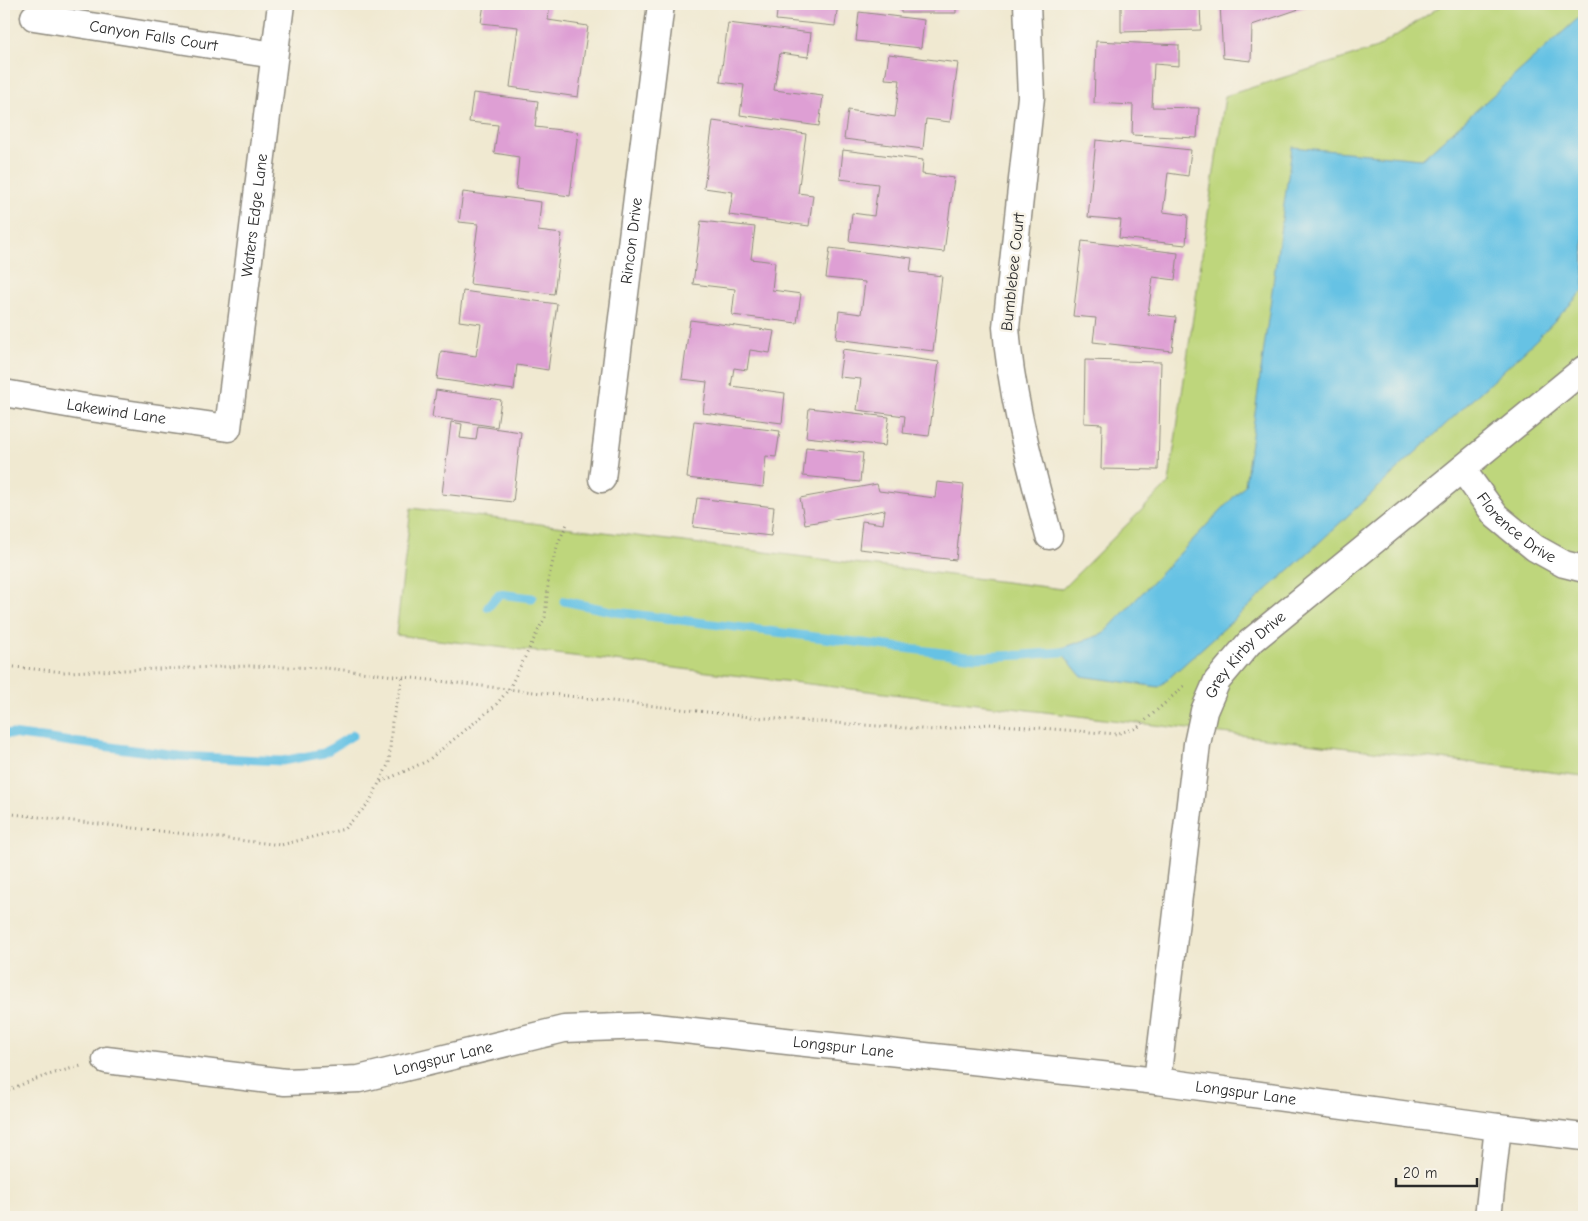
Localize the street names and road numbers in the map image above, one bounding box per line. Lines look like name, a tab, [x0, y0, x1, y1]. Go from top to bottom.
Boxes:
street label: Canyon Falls Court	[88, 17, 219, 55]
street label: Waters Edge Lane	[238, 153, 271, 278]
street label: Rincon Drive	[617, 197, 646, 285]
street label: Bumblebee Court	[998, 212, 1028, 332]
street label: Lakewind Lane	[65, 395, 167, 428]
street label: Florence Drive	[1473, 489, 1559, 567]
street label: Grey Kirby Drive	[1202, 608, 1289, 701]
street label: Longspur Lane	[792, 1033, 895, 1062]
street label: Longspur Lane	[392, 1038, 495, 1079]
street label: Longspur Lane	[1194, 1077, 1297, 1109]

